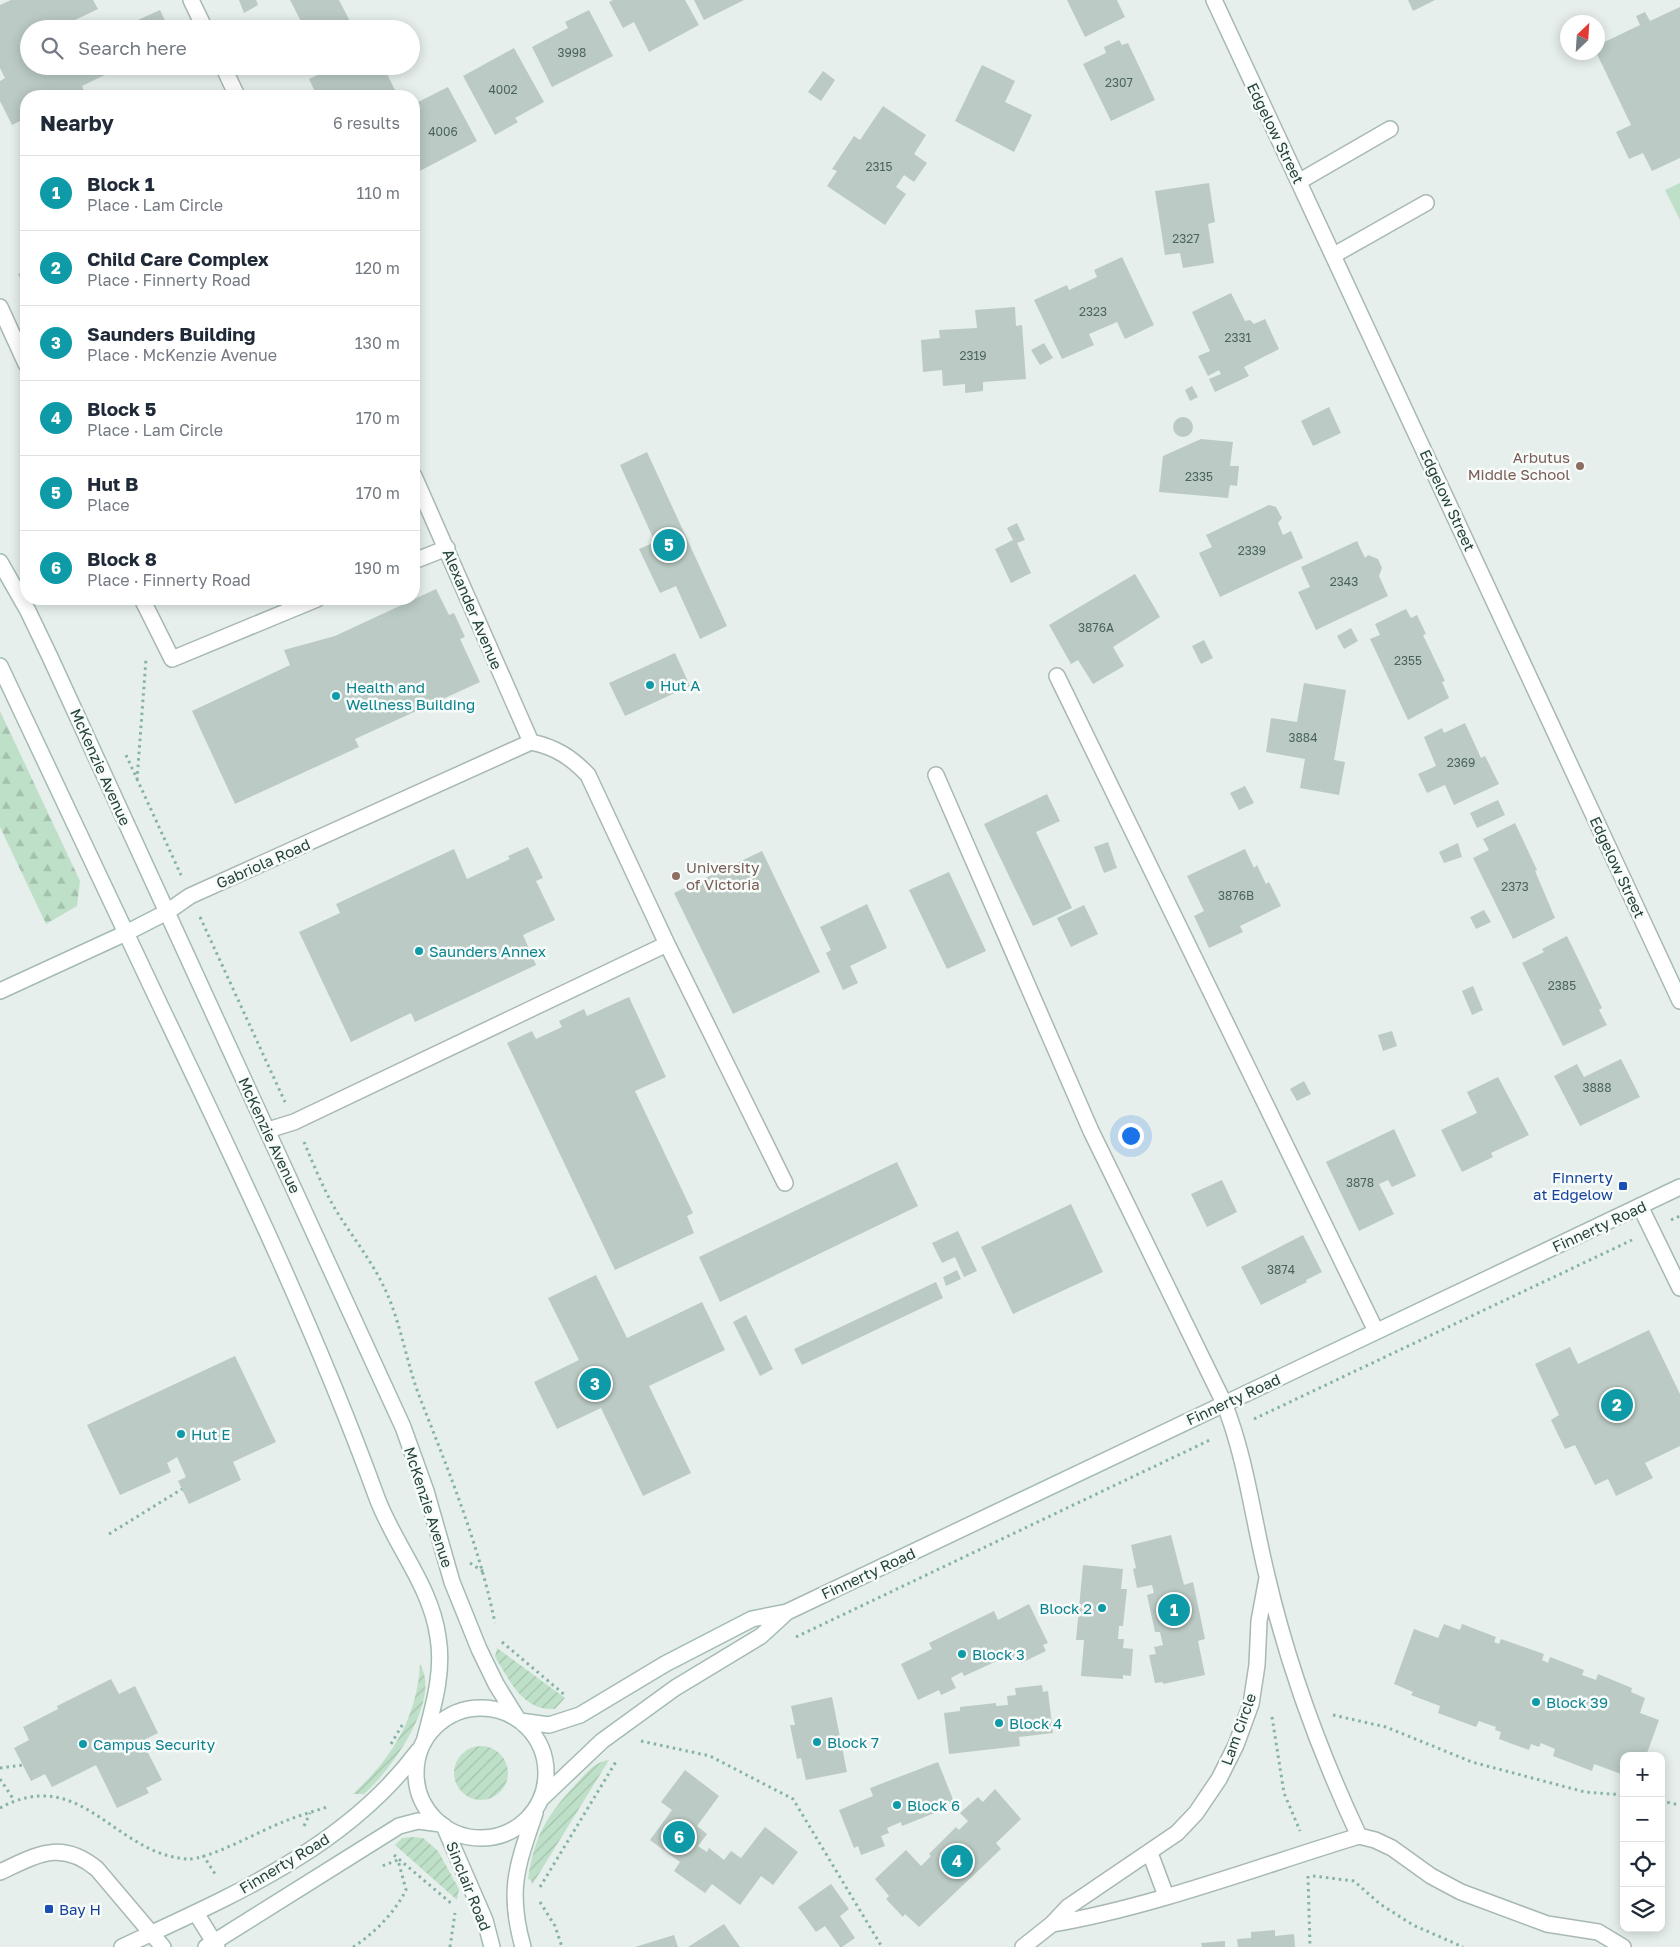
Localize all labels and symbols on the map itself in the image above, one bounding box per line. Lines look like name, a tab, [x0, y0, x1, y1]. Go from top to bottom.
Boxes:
north arrow	[1560, 15, 1605, 60]
house number: 3998	[558, 45, 586, 60]
house number: 2307	[1105, 75, 1133, 90]
street label: Edgelow Street	[1244, 80, 1308, 186]
house number: 4002	[488, 82, 518, 97]
house number: 4006	[428, 124, 458, 139]
house number: 2315	[866, 159, 892, 174]
house number: 2327	[1172, 231, 1200, 246]
house number: 2323	[1079, 304, 1107, 319]
house number: 2331	[1225, 330, 1252, 345]
house number: 2319	[959, 348, 987, 363]
street label: Edgelow Street	[1417, 446, 1479, 554]
place label: Arbutus Middle School	[1468, 448, 1570, 483]
marker: Arbutus Middle School	[1574, 460, 1586, 472]
house number: 2335	[1185, 469, 1213, 484]
pin: 5	[653, 526, 685, 564]
house number: 2339	[1238, 543, 1266, 558]
street label: Alexander Avenue	[439, 546, 507, 672]
house number: 2343	[1330, 574, 1358, 589]
house number: 3876A	[1078, 620, 1114, 635]
house number: 2355	[1394, 653, 1422, 668]
place label: Hut A	[660, 676, 700, 694]
place label: Health and Wellness Building	[346, 678, 475, 713]
marker: Hut A	[644, 679, 656, 691]
marker: Health and Wellness Building	[330, 690, 342, 702]
street label: McKenzie Avenue	[67, 706, 135, 829]
house number: 3884	[1289, 730, 1317, 745]
house number: 2369	[1447, 755, 1475, 770]
street label: Edgelow Street	[1587, 813, 1649, 921]
street label: Gabriola Road	[213, 834, 313, 892]
place label: University of Victoria	[686, 858, 760, 893]
marker: University of Victoria	[670, 870, 682, 882]
house number: 2373	[1501, 879, 1529, 894]
house number: 3876B	[1218, 888, 1254, 903]
place label: Saunders Annex	[429, 942, 546, 960]
marker: Saunders Annex	[413, 945, 425, 957]
house number: 2385	[1548, 978, 1576, 993]
street label: McKenzie Avenue	[235, 1074, 305, 1196]
house number: 3888	[1583, 1080, 1611, 1095]
your location	[1118, 1123, 1144, 1149]
place label: Finnerty at Edgelow	[1533, 1168, 1614, 1203]
house number: 3878	[1346, 1175, 1374, 1190]
marker: Finnerty at Edgelow	[1617, 1180, 1629, 1192]
street label: Finnerty Road	[1549, 1196, 1649, 1256]
house number: 3874	[1267, 1262, 1295, 1277]
pin: 3	[579, 1365, 611, 1403]
street label: Finnerty Road	[1183, 1369, 1283, 1429]
pin: 2	[1601, 1386, 1633, 1424]
place label: Hut E	[191, 1425, 230, 1443]
marker: Hut E	[175, 1428, 187, 1440]
street label: McKenzie Avenue	[401, 1444, 457, 1570]
street label: Finnerty Road	[818, 1543, 918, 1603]
pin: 1	[1158, 1591, 1190, 1629]
place label: Block 2	[1039, 1599, 1092, 1617]
marker: Block 2	[1096, 1602, 1108, 1614]
place label: Block 3	[972, 1645, 1025, 1663]
marker: Block 3	[956, 1648, 968, 1660]
street label: Lam Circle	[1217, 1690, 1259, 1768]
place label: Block 39	[1546, 1693, 1608, 1711]
marker: Block 39	[1530, 1696, 1542, 1708]
place label: Block 4	[1009, 1714, 1062, 1732]
marker: Block 4	[993, 1717, 1005, 1729]
place label: Block 7	[827, 1733, 879, 1751]
place label: Campus Security	[93, 1735, 216, 1753]
marker: Block 7	[811, 1736, 823, 1748]
marker: Campus Security	[77, 1738, 89, 1750]
place label: Block 6	[907, 1796, 960, 1814]
marker: Block 6	[891, 1799, 903, 1811]
pin: 6	[663, 1818, 695, 1856]
street label: Finnerty Road	[236, 1829, 332, 1897]
street label: Sinclair Road	[443, 1839, 495, 1933]
pin: 4	[941, 1842, 973, 1880]
place label: Bay H	[59, 1900, 101, 1918]
marker: Bay H	[43, 1903, 55, 1915]

